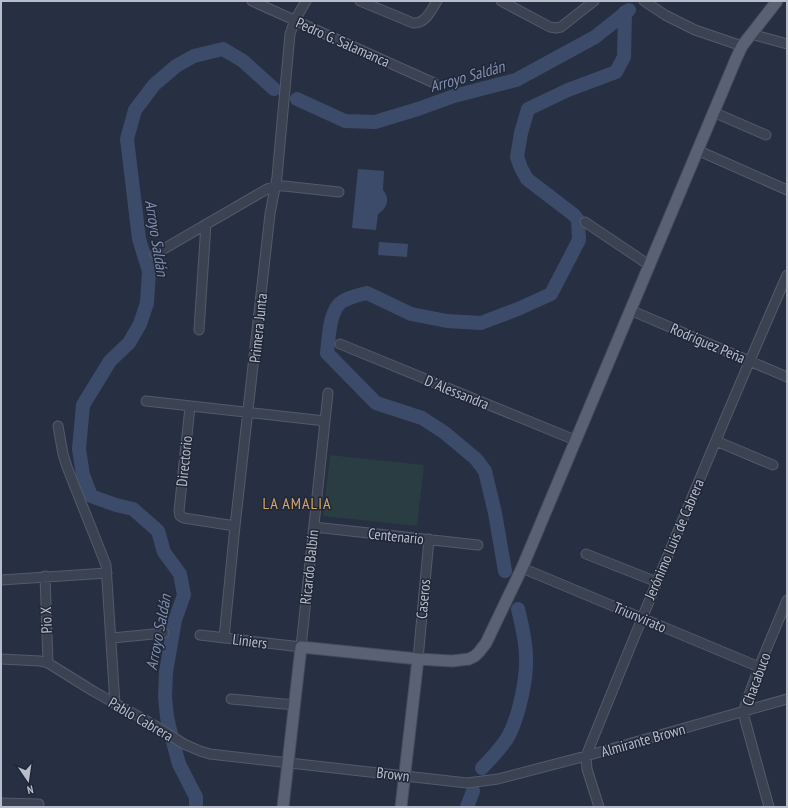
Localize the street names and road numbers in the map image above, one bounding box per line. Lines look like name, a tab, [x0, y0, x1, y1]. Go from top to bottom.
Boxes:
street label: Pedro G. Salamanca	[293, 13, 393, 71]
street label: Primera Junta	[245, 292, 271, 364]
street label: Rodríguez Peña	[668, 319, 748, 367]
street label: D´Alessandra	[422, 371, 492, 413]
street label: Directorio	[172, 435, 196, 487]
street label: Jerónimo Luis de Cabrera	[640, 476, 708, 603]
street label: Centenario	[367, 524, 425, 548]
street label: Ricardo Balbín	[296, 529, 322, 605]
street label: Caseros	[412, 578, 434, 620]
street label: Triunvirato	[611, 597, 669, 637]
street label: Pio X	[36, 606, 56, 634]
street label: Liniers	[232, 629, 268, 653]
street label: Chacabuco	[738, 650, 774, 708]
street label: Pablo Cabrera	[105, 693, 177, 745]
street label: Almirante Brown	[599, 719, 687, 761]
street label: Brown	[375, 763, 411, 785]

